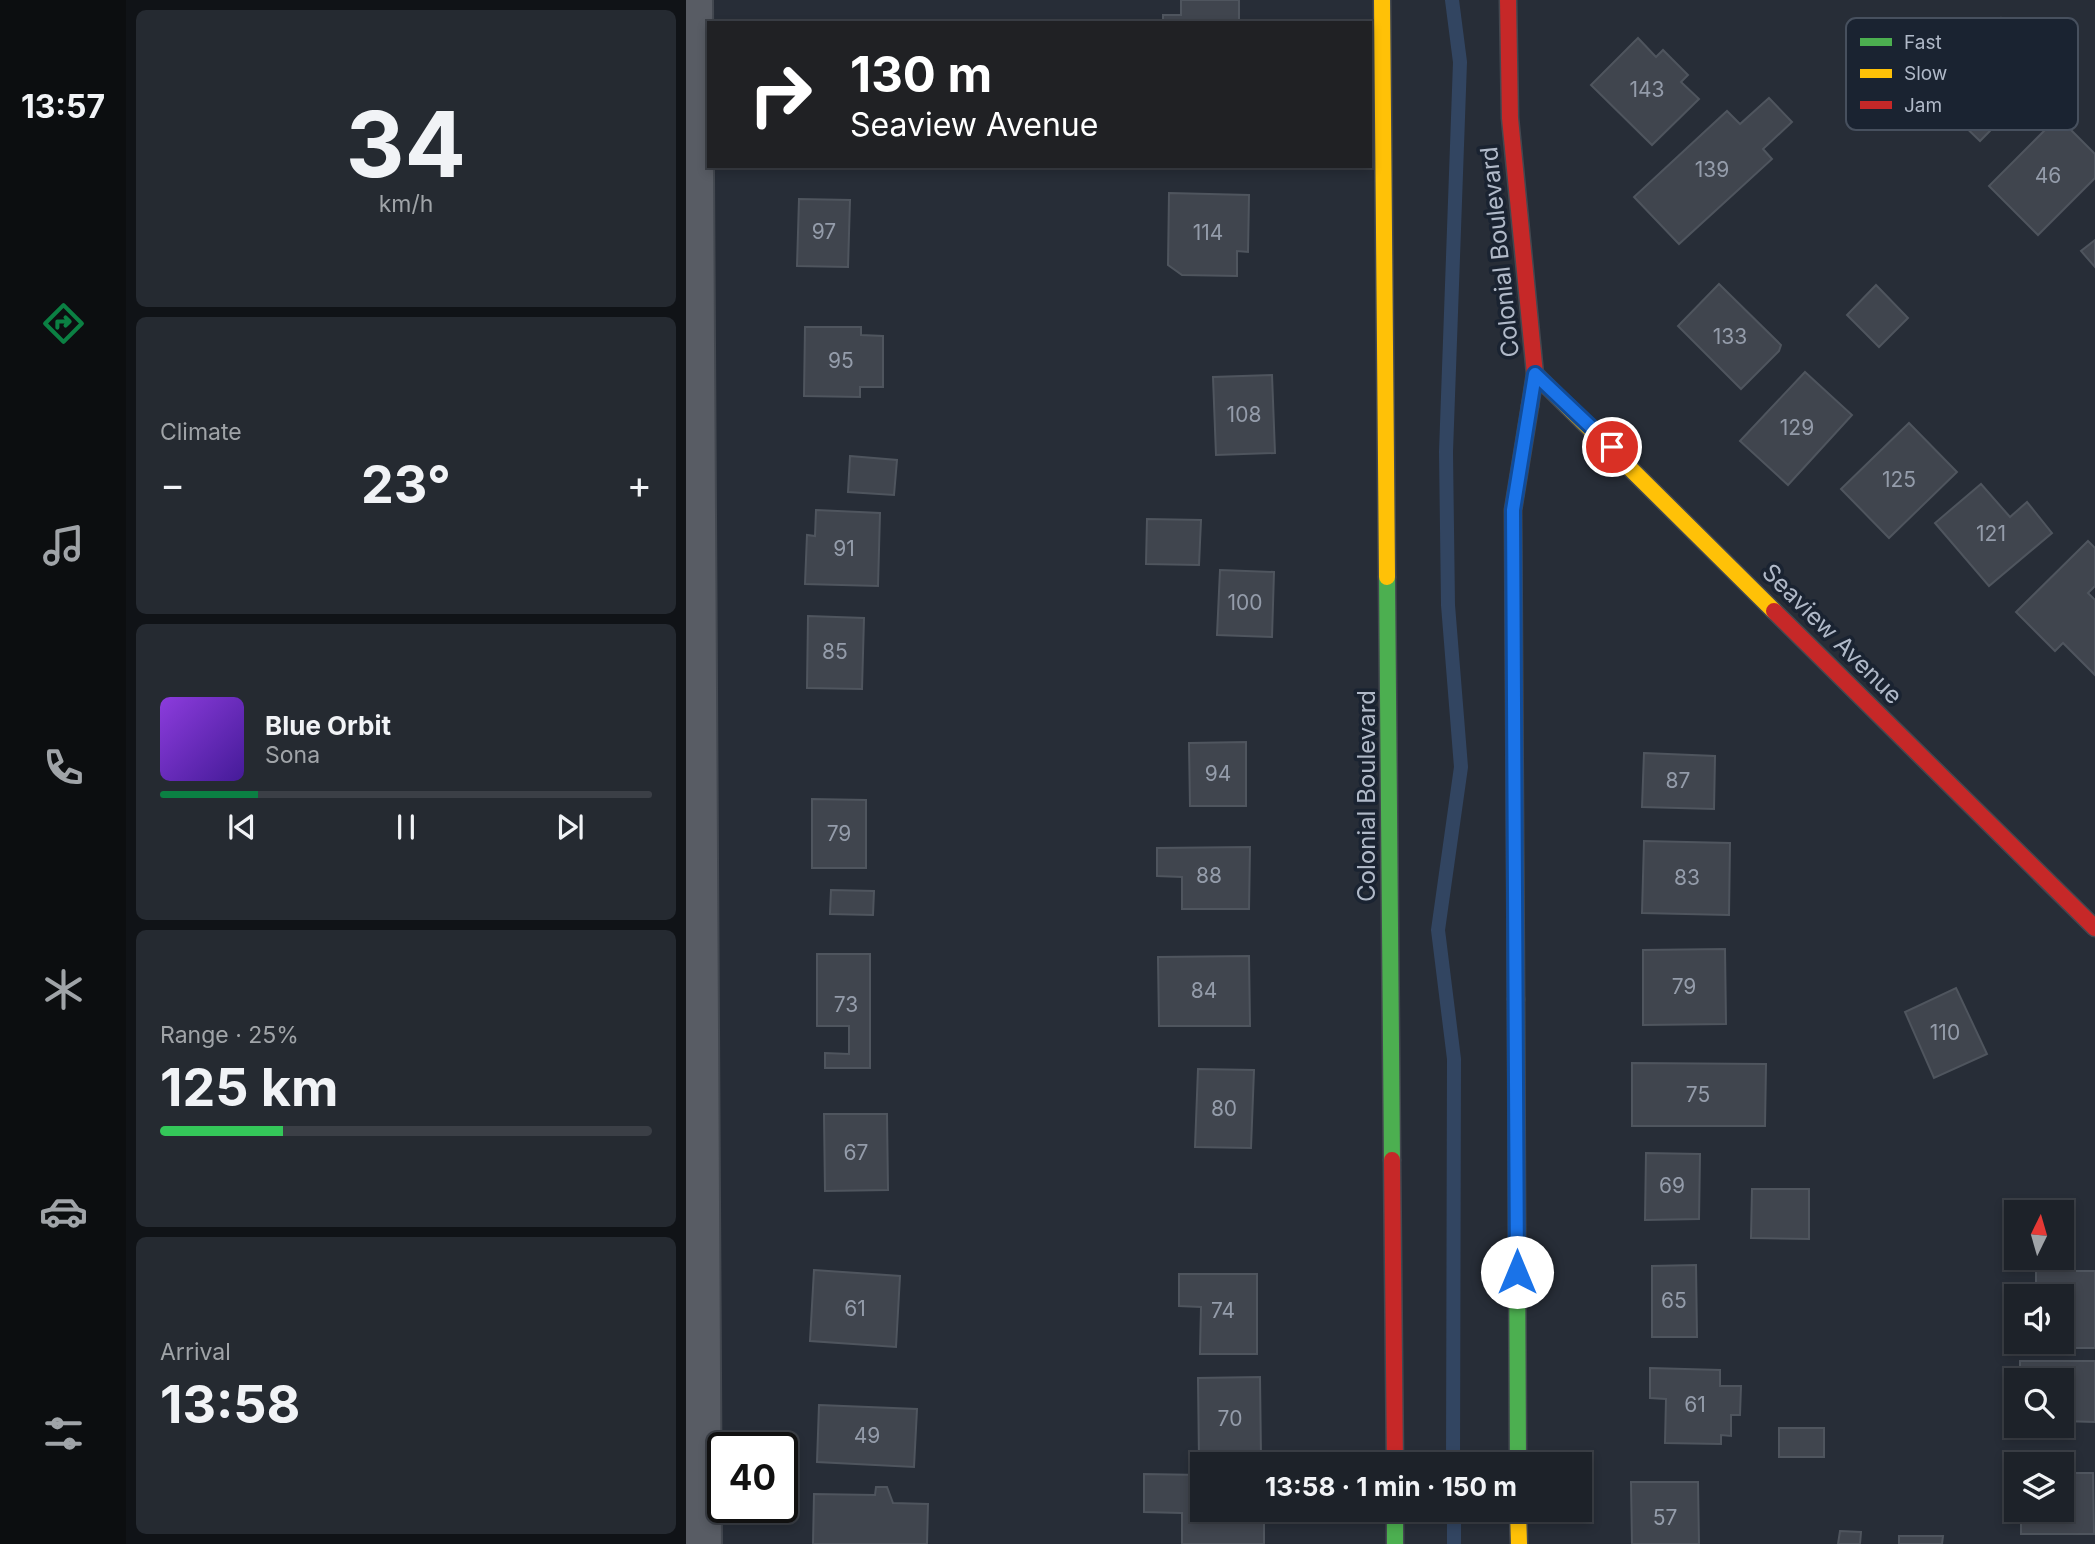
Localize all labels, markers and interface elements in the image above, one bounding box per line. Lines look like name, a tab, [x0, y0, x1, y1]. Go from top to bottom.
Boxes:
legend	[1846, 18, 2078, 130]
text: Fast	[1904, 31, 1942, 54]
text: 130 m	[850, 45, 992, 104]
icon: right	[735, 49, 826, 140]
text: Slow	[1904, 62, 1947, 85]
house number: 143	[1629, 77, 1665, 102]
text: 13:57	[21, 87, 105, 126]
text: 34	[346, 89, 466, 199]
text: Jam	[1904, 94, 1942, 117]
text: Seaview Avenue	[850, 105, 1098, 144]
street label: Colonial Boulevard	[1474, 145, 1525, 359]
house number: 139	[1695, 157, 1729, 182]
house number: 46	[2035, 163, 2061, 188]
text: km/h	[379, 190, 433, 218]
house number: 97	[812, 219, 836, 244]
house number: 114	[1193, 220, 1223, 245]
icon: directions	[39, 299, 88, 348]
house number: 133	[1713, 324, 1747, 349]
house number: 95	[828, 348, 854, 373]
house number: 108	[1227, 402, 1261, 427]
house number: 129	[1780, 415, 1814, 440]
pin	[1582, 417, 1642, 477]
text: Climate	[160, 418, 242, 446]
icon: arrive	[1593, 428, 1631, 466]
text: 23°	[361, 453, 451, 516]
text: −	[160, 461, 185, 507]
text: +	[627, 461, 652, 507]
house number: 125	[1882, 467, 1916, 492]
icon: music	[39, 521, 88, 570]
house number: 121	[1976, 521, 2006, 546]
house number: 91	[833, 536, 855, 561]
street label: Seaview Avenue	[1756, 558, 1908, 710]
house number: 100	[1227, 590, 1263, 615]
house number: 85	[822, 639, 848, 664]
street label: Colonial Boulevard	[1352, 690, 1381, 902]
text: Blue Orbit	[265, 710, 391, 741]
text: Sona	[265, 741, 320, 769]
icon: phone	[39, 743, 88, 792]
house number: 94	[1205, 761, 1231, 786]
house number: 87	[1666, 768, 1690, 793]
icon: previous	[223, 808, 261, 846]
icon: pause	[387, 808, 425, 846]
icon: next	[551, 808, 589, 846]
house number: 79	[827, 821, 851, 846]
house number: 88	[1196, 863, 1222, 888]
house number: 83	[1674, 865, 1700, 890]
icon: climate	[39, 965, 88, 1014]
house number: 79	[1672, 974, 1696, 999]
house number: 84	[1191, 978, 1217, 1003]
house number: 73	[834, 992, 858, 1017]
house number: 110	[1930, 1020, 1960, 1045]
text: Range · 25%	[160, 1021, 299, 1049]
text: 125 km	[160, 1056, 338, 1119]
house number: 75	[1686, 1082, 1710, 1107]
house number: 80	[1211, 1096, 1237, 1121]
house number: 67	[844, 1140, 868, 1165]
house number: 69	[1659, 1173, 1685, 1198]
icon: car	[39, 1187, 88, 1236]
north arrow	[2004, 1200, 2074, 1270]
map controls	[2004, 1200, 2074, 1522]
position arrow	[1480, 1235, 1554, 1309]
button: sound	[2004, 1284, 2074, 1354]
house number: 65	[1661, 1288, 1687, 1313]
house number: 61	[844, 1296, 866, 1321]
house number: 74	[1211, 1298, 1235, 1323]
text: Arrival	[160, 1338, 231, 1366]
button: search	[2004, 1368, 2074, 1438]
text: 13:58	[160, 1373, 300, 1436]
house number: 61	[1684, 1392, 1706, 1417]
house number: 70	[1218, 1406, 1242, 1431]
icon: filters	[39, 1409, 88, 1458]
house number: 49	[854, 1423, 880, 1448]
speed limit sign: 40	[707, 1432, 798, 1523]
button: layers	[2004, 1452, 2074, 1522]
text: 13:58 · 1 min · 150 m	[1265, 1471, 1517, 1502]
house number: 57	[1653, 1505, 1677, 1530]

